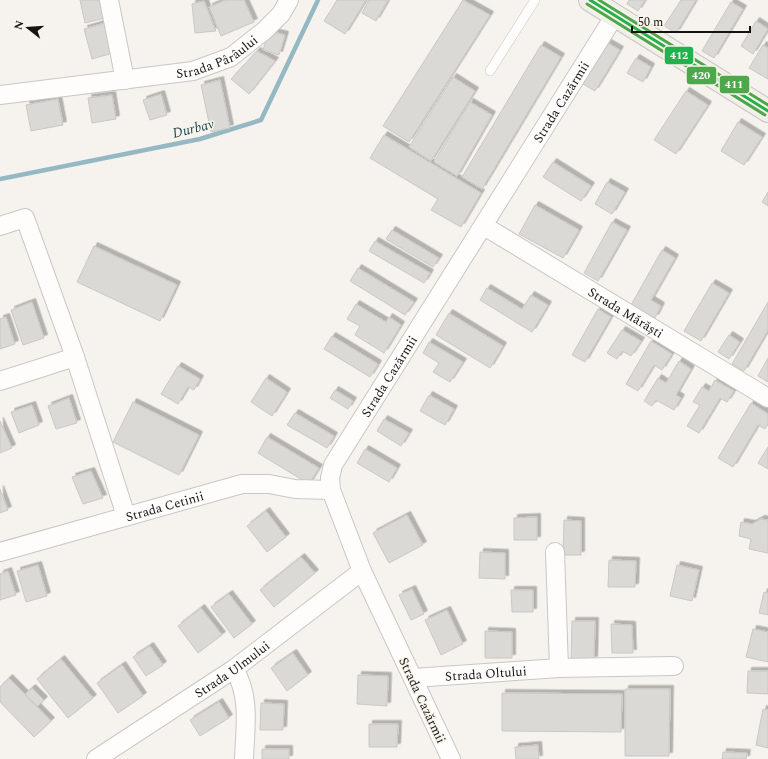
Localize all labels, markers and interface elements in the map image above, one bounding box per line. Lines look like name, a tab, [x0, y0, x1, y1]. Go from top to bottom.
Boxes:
north arrow	[8, 8, 48, 48]
scale bar	[632, 8, 750, 34]
text: 50 m	[638, 13, 663, 32]
text: N	[9, 18, 28, 32]
street label: Strada Pârâului	[175, 30, 263, 84]
line badge: 412	[664, 46, 694, 65]
text: 412	[670, 47, 688, 64]
street label: Strada Cazărmii	[528, 57, 595, 147]
line badge: 420	[686, 66, 717, 85]
text: 420	[692, 67, 710, 84]
line badge: 411	[719, 75, 750, 94]
text: 411	[725, 76, 743, 93]
water label: Durbav	[170, 113, 217, 144]
street label: Strada Mărăști	[584, 282, 667, 343]
street label: Strada Cazărmii	[356, 332, 423, 421]
street label: Strada Cetinii	[123, 486, 206, 527]
street label: Strada Ulmului	[191, 636, 274, 703]
street label: Strada Cazărmii	[393, 654, 451, 747]
street label: Strada Oltului	[444, 661, 527, 687]

